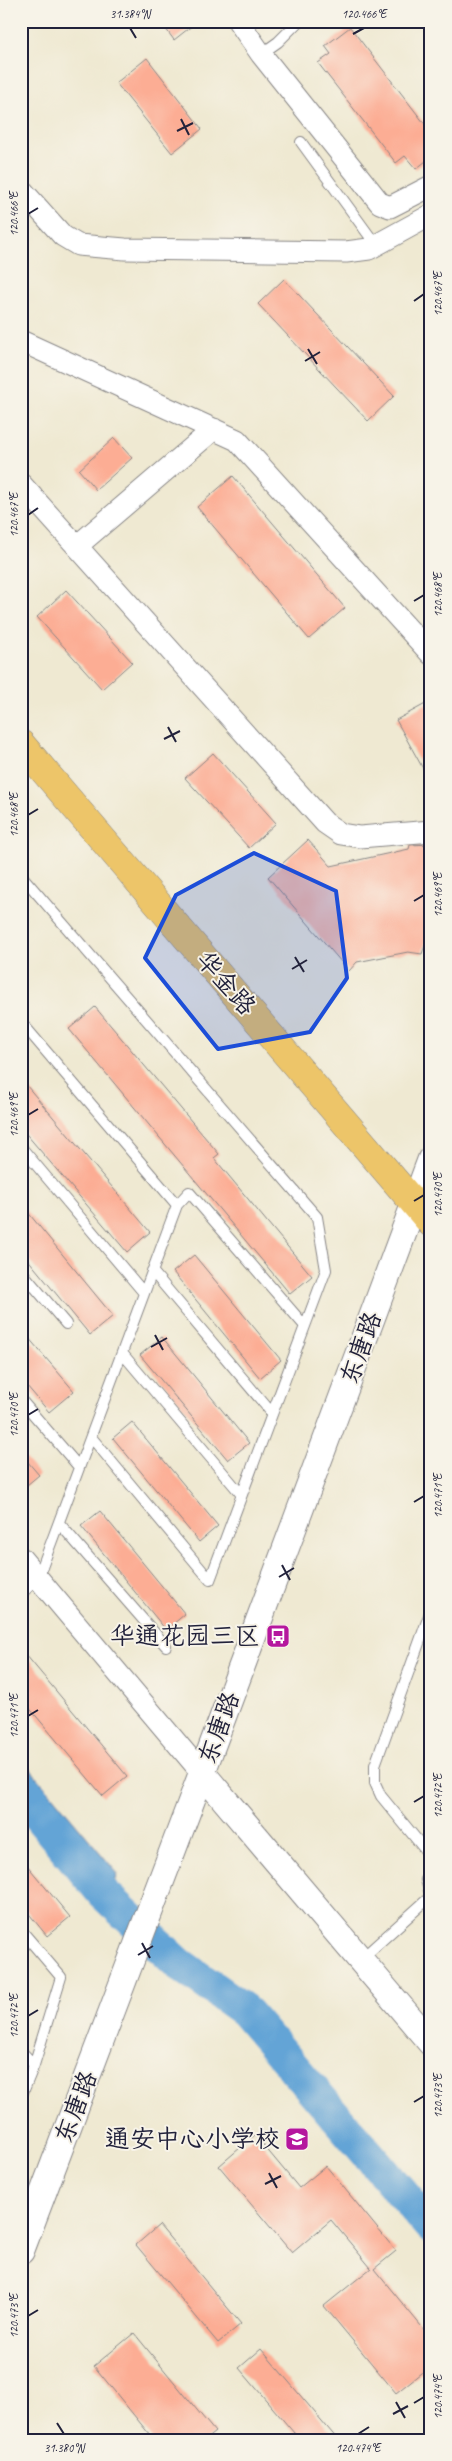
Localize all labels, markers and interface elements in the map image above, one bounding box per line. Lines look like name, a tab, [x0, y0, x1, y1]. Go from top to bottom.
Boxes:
text: 31.384°N	[110, 6, 152, 22]
text: 120.466°E	[342, 6, 388, 22]
text: 120.466°E	[6, 190, 22, 236]
text: 120.467°E	[430, 270, 446, 316]
text: 120.467°E	[6, 491, 22, 537]
text: 120.468°E	[430, 571, 446, 617]
text: 120.468°E	[6, 791, 22, 837]
text: 120.469°E	[430, 871, 446, 917]
street label: 华金路	[189, 944, 263, 1022]
text: 120.469°E	[6, 1091, 22, 1137]
text: 120.470°E	[430, 1171, 446, 1217]
street label: 东唐路	[333, 1307, 389, 1389]
text: 120.470°E	[6, 1391, 22, 1437]
text: 120.471°E	[430, 1472, 446, 1518]
place label: 华通花园三区	[110, 1620, 260, 1652]
bus stop icon: 华通花园三区	[265, 1623, 291, 1649]
street label: 东唐路	[191, 1687, 247, 1769]
text: 120.471°E	[6, 1692, 22, 1738]
text: 120.472°E	[430, 1772, 446, 1818]
text: 120.472°E	[6, 1992, 22, 2038]
street label: 东唐路	[48, 2066, 104, 2148]
text: 120.473°E	[430, 2072, 446, 2118]
place label: 通安中心小学校	[105, 2123, 280, 2155]
school or university icon: 通安中心小学校	[284, 2126, 310, 2152]
text: 120.473°E	[6, 2292, 22, 2338]
text: 120.474°E	[430, 2373, 446, 2419]
text: 31.380°N	[44, 2440, 86, 2456]
text: 120.474°E	[336, 2440, 382, 2456]

